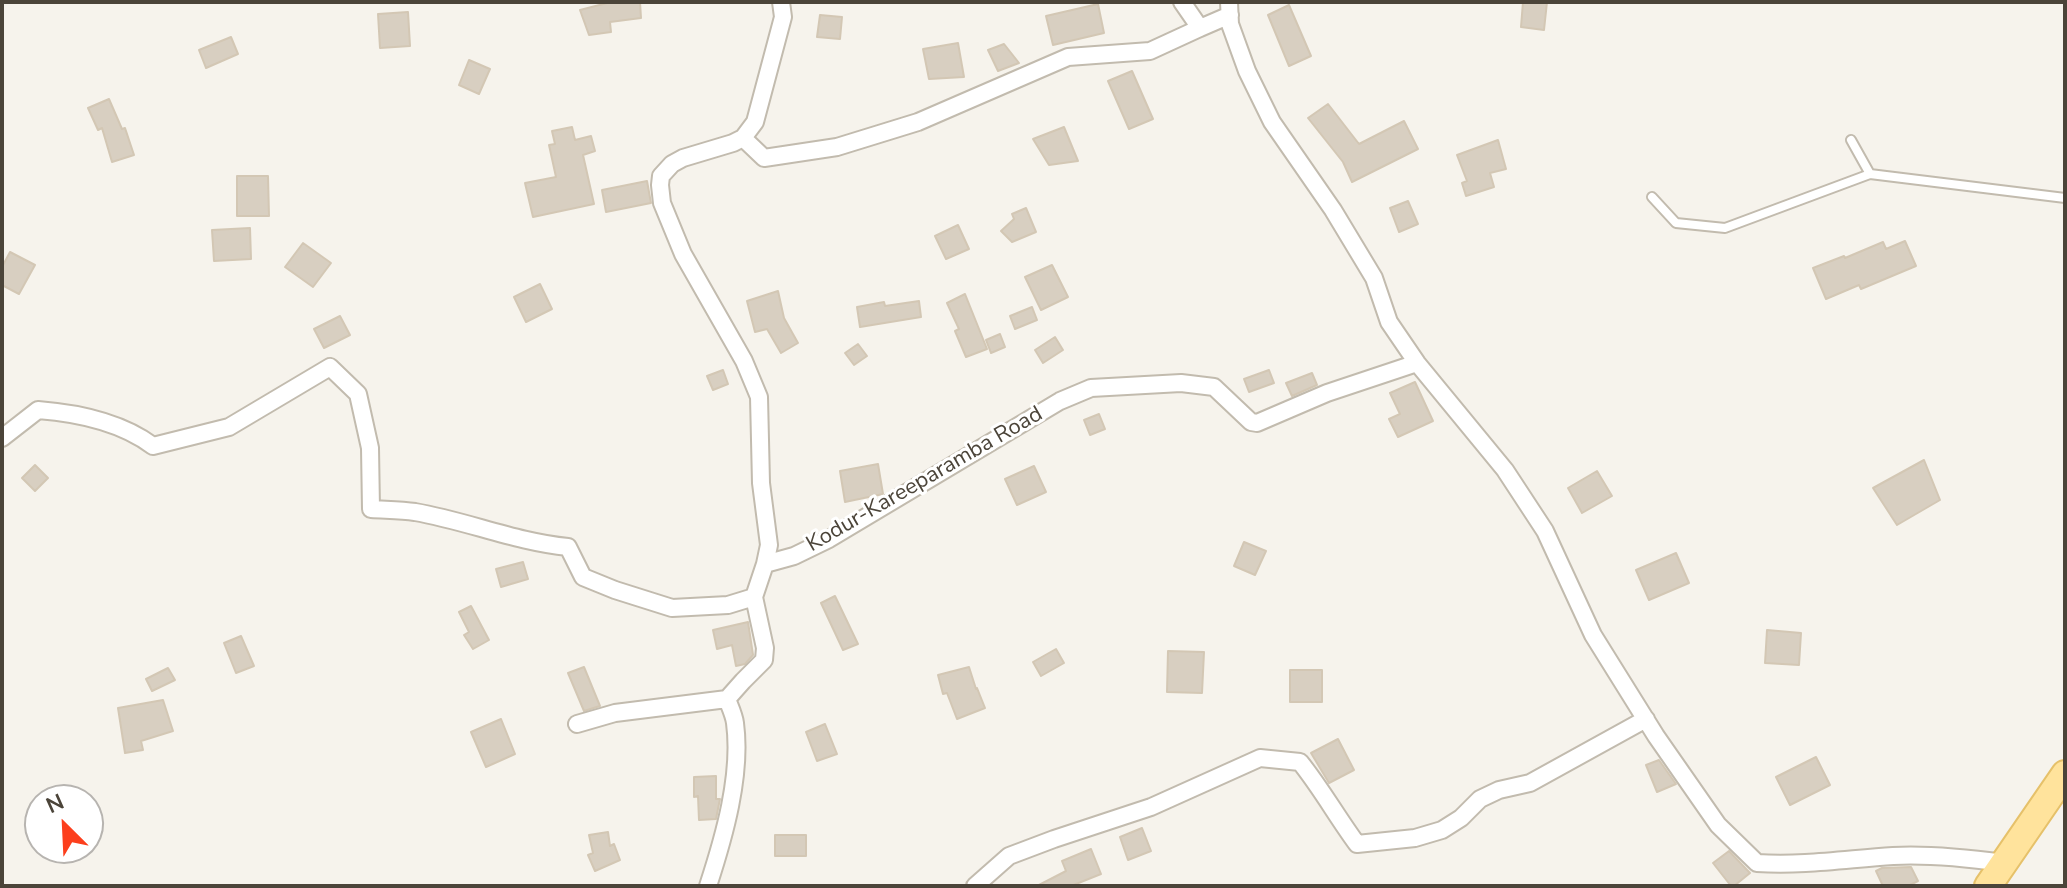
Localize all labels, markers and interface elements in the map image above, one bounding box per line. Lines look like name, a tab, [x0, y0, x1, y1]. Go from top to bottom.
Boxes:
street label: Kodur-Kareeparamba Road	[802, 402, 1048, 558]
north arrow	[24, 784, 104, 864]
text: N	[41, 787, 69, 821]

